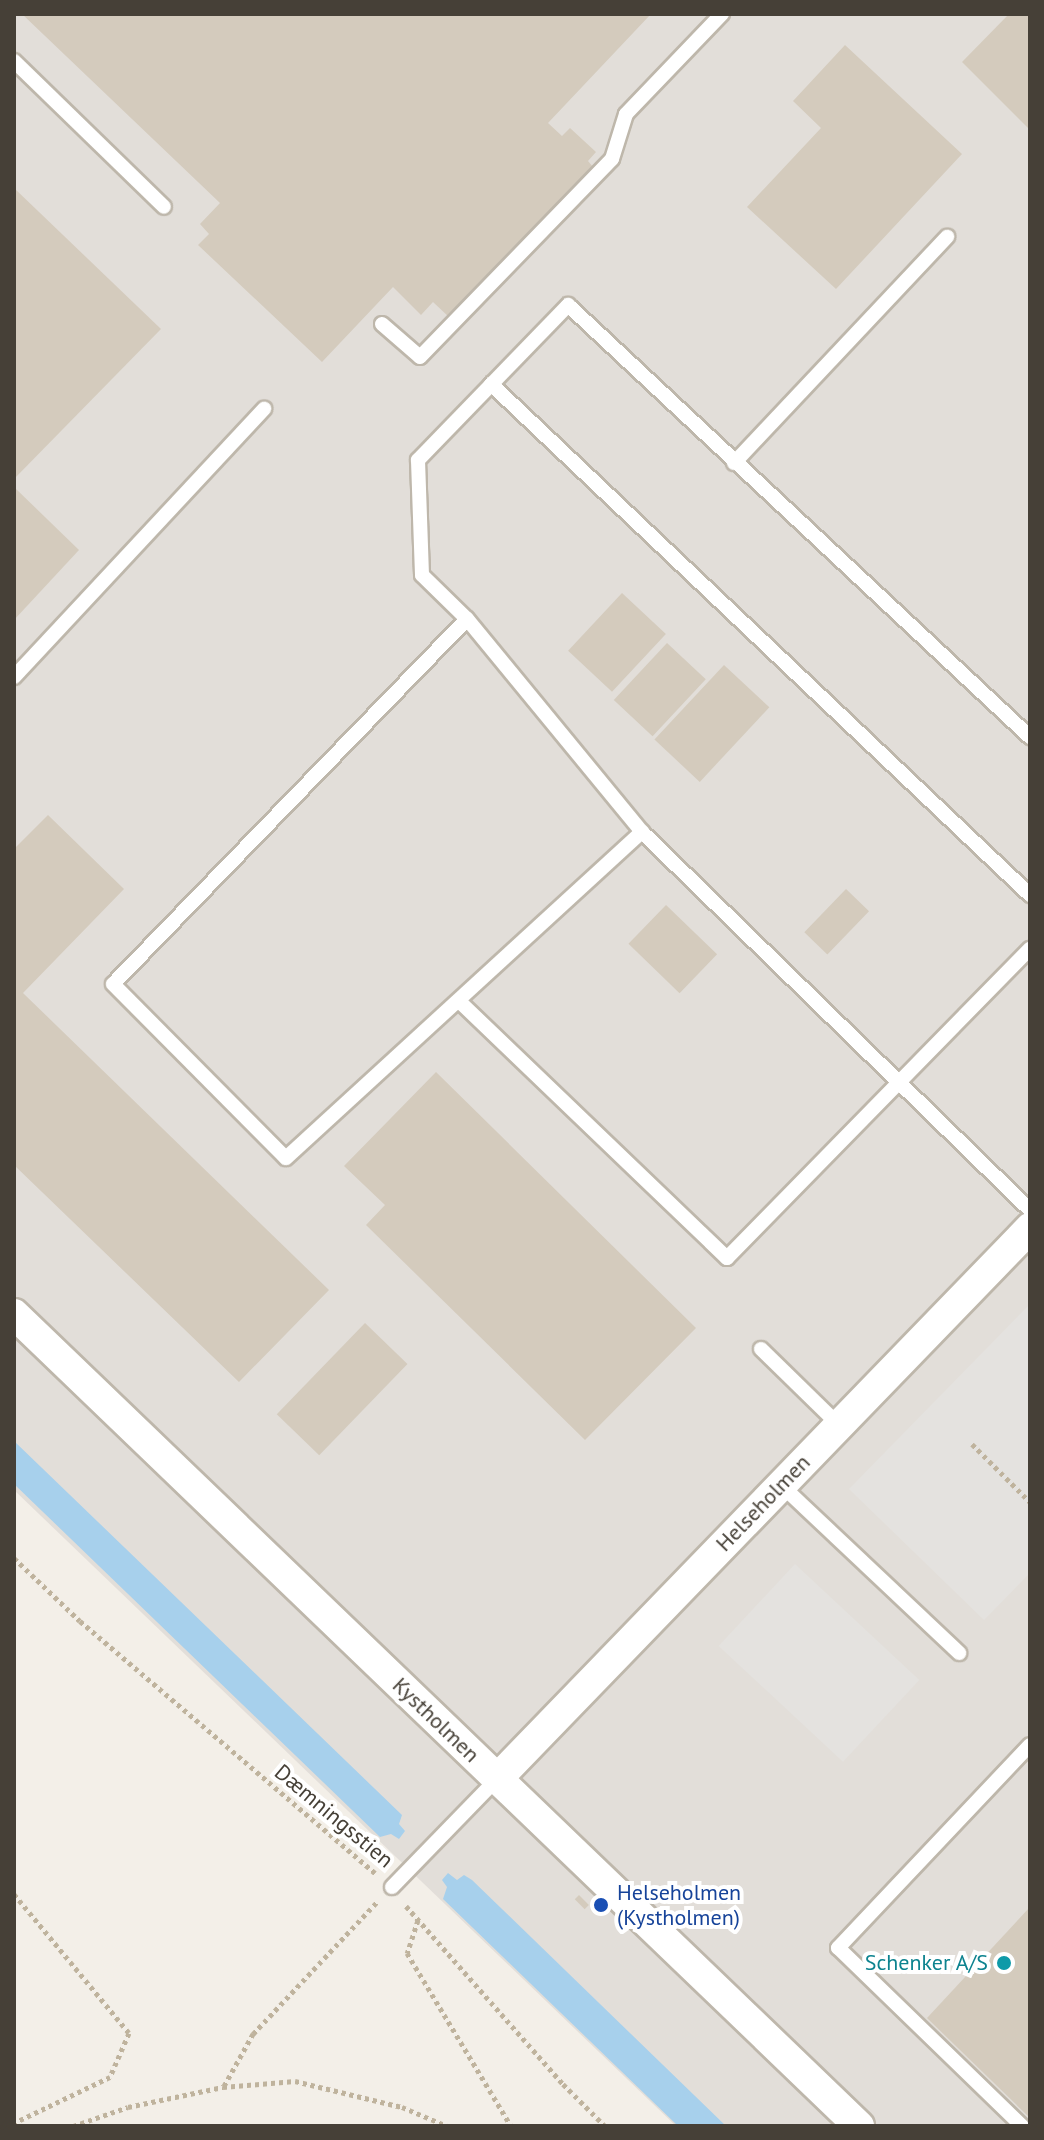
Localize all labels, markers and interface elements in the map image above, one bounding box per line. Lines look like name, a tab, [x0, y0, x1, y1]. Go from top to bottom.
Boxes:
street label: Helseholmen	[710, 1449, 816, 1557]
street label: Kystholmen	[387, 1672, 485, 1768]
street label: Dæmningsstien	[269, 1759, 399, 1873]
place label: Helseholmen (Kystholmen)	[617, 1879, 741, 1930]
marker: Helseholmen (Kystholmen)	[592, 1896, 610, 1914]
place label: Schenker A/S	[864, 1950, 988, 1976]
marker: Schenker A/S	[995, 1954, 1013, 1972]

